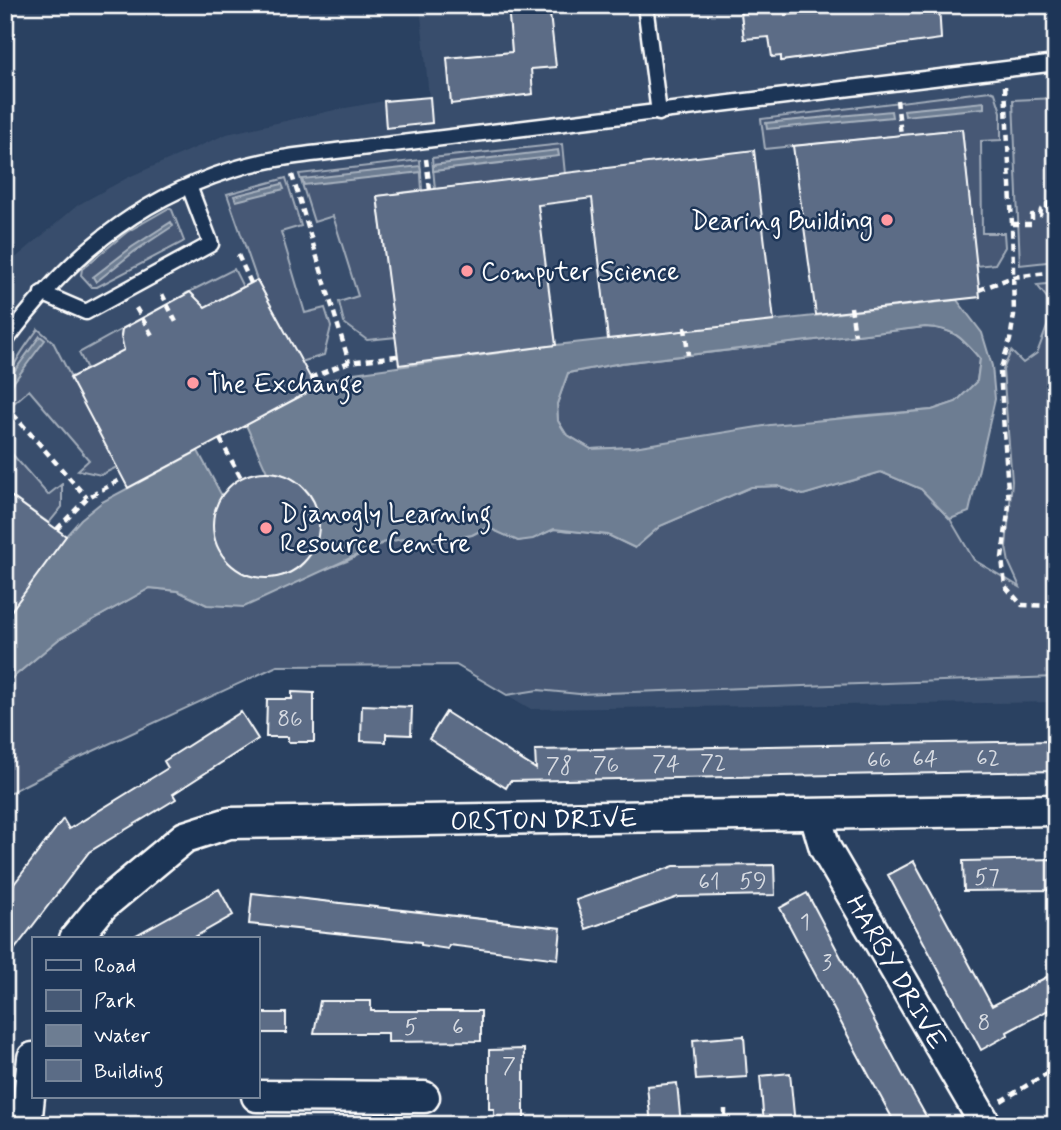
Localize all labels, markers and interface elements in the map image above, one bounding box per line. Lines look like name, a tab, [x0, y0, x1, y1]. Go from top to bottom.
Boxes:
place label: Dearing Building	[691, 205, 873, 241]
marker: Dearing Building	[879, 212, 895, 228]
place label: Computer Science	[481, 256, 679, 290]
marker: Computer Science	[459, 263, 475, 279]
place label: The Exchange	[207, 368, 363, 405]
marker: The Exchange	[185, 375, 201, 391]
place label: Djanogly Learning Resource Centre	[280, 498, 491, 562]
marker: Djanogly Learning Resource Centre	[258, 520, 274, 536]
house number: 86	[277, 705, 303, 735]
house number: 62	[976, 744, 1000, 774]
house number: 64	[912, 745, 938, 775]
house number: 66	[867, 746, 891, 776]
house number: 72	[700, 749, 726, 779]
house number: 74	[652, 750, 680, 780]
house number: 76	[593, 751, 619, 781]
house number: 78	[546, 752, 572, 782]
street label: ORSTON DRIVE	[450, 802, 638, 840]
house number: 57	[974, 863, 1000, 893]
house number: 59	[739, 867, 767, 897]
house number: 61	[698, 868, 720, 898]
street label: HARBY DRIVE	[837, 889, 953, 1057]
house number: 1	[800, 908, 810, 938]
legend	[32, 937, 259, 1098]
house number: 3	[822, 949, 832, 979]
text: Road	[94, 952, 136, 980]
text: Park	[94, 987, 136, 1015]
house number: 8	[978, 1009, 990, 1039]
house number: 5	[404, 1013, 418, 1043]
house number: 6	[452, 1013, 464, 1043]
text: Water	[94, 1022, 150, 1050]
house number: 7	[502, 1052, 516, 1082]
text: Building	[94, 1058, 164, 1088]

